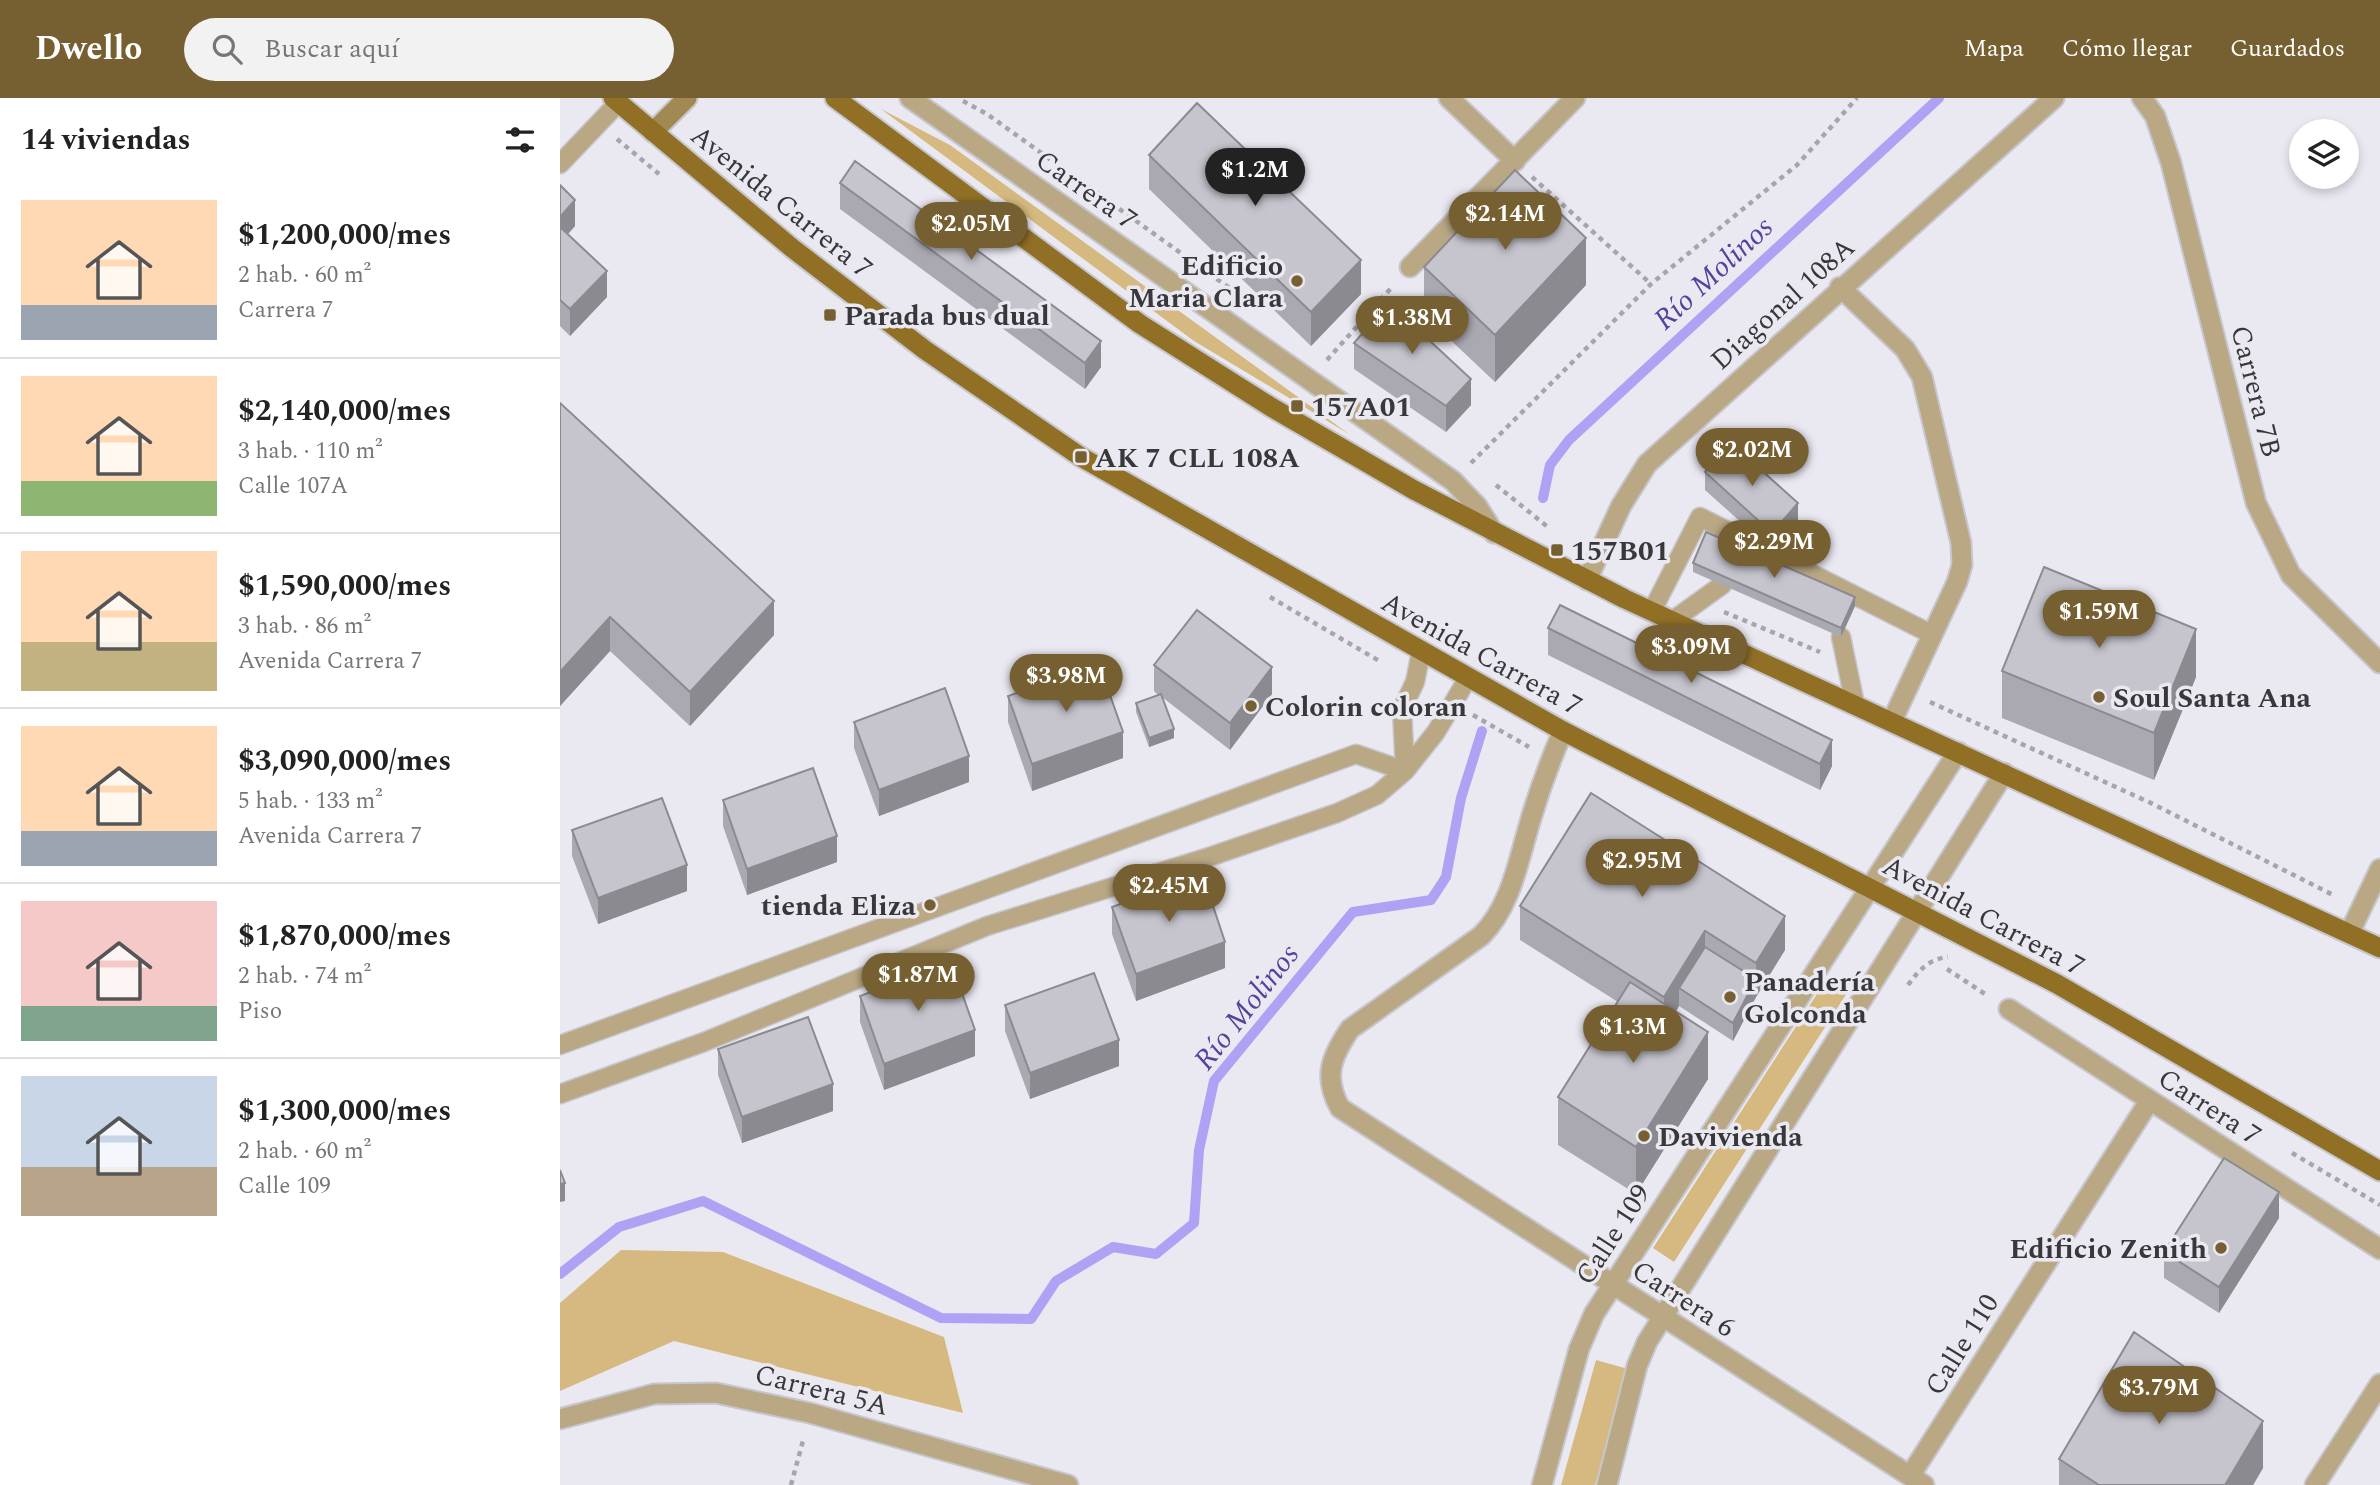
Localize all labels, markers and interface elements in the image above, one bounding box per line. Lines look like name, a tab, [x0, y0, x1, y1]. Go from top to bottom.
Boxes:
search box	[184, 18, 674, 81]
text: Dwello	[35, 24, 142, 74]
text: Buscar aquí	[264, 29, 399, 69]
icon: search	[208, 30, 246, 68]
text: Mapa	[1964, 31, 2024, 67]
text: Cómo llegar	[2062, 31, 2192, 67]
text: Guardados	[2230, 31, 2345, 67]
street label: Avenida Carrera 7	[680, 115, 882, 289]
text: 14 viviendas	[21, 117, 191, 163]
map controls	[2289, 119, 2359, 189]
button: layers	[2289, 119, 2359, 189]
icon: filters	[501, 121, 539, 159]
street label: Carrera 7	[1026, 139, 1146, 241]
pin: $1.2M	[1206, 148, 1304, 208]
text: $1.2M	[1221, 153, 1289, 188]
pin: $2.14M	[1448, 192, 1562, 252]
text: $2.14M	[1465, 197, 1545, 232]
pin: $2.05M	[914, 202, 1028, 262]
water label: Río Molinos	[1643, 206, 1784, 342]
text: $2.05M	[931, 207, 1011, 242]
text: $1,200,000/mes	[238, 212, 451, 258]
street label: Diagonal 108A	[1701, 227, 1865, 381]
icon: home	[77, 228, 161, 312]
place label: Edificio Maria Clara	[1128, 245, 1284, 320]
text: 2 hab. · 60 m²	[238, 258, 371, 293]
marker: Edificio Maria Clara	[1289, 273, 1305, 289]
text: Carrera 7	[238, 293, 333, 328]
place label: Parada bus dual	[844, 295, 1050, 338]
pin: $1.38M	[1355, 296, 1469, 356]
text: $1.38M	[1372, 301, 1452, 336]
marker: Parada bus dual	[822, 307, 838, 323]
street label: Carrera 7B	[2218, 321, 2293, 462]
place label: 157A01	[1311, 386, 1411, 429]
text: $2,140,000/mes	[238, 388, 451, 434]
marker: 157A01	[1289, 398, 1305, 414]
icon: home	[77, 404, 161, 488]
pin: $2.02M	[1695, 428, 1809, 488]
text: $2.02M	[1712, 433, 1792, 468]
text: 3 hab. · 110 m²	[238, 434, 383, 469]
place label: AK 7 CLL 108A	[1095, 437, 1300, 480]
marker: AK 7 CLL 108A	[1073, 449, 1089, 465]
text: Calle 107A	[238, 469, 348, 504]
pin: $2.29M	[1717, 520, 1831, 580]
text: $2.29M	[1734, 525, 1814, 560]
place label: 157B01	[1571, 530, 1669, 573]
marker: 157B01	[1549, 542, 1565, 558]
text: $1,590,000/mes	[238, 563, 451, 609]
icon: home	[77, 579, 161, 663]
street label: Avenida Carrera 7	[1373, 581, 1590, 727]
pin: $1.59M	[2042, 590, 2156, 650]
text: $1.59M	[2059, 595, 2139, 630]
text: 3 hab. · 86 m²	[238, 609, 371, 644]
pin: $3.09M	[1634, 626, 1748, 685]
text: $3.09M	[1651, 630, 1731, 665]
text: Avenida Carrera 7	[238, 644, 422, 679]
pin: $3.98M	[1009, 654, 1123, 714]
text: $3.98M	[1026, 659, 1106, 694]
place label: Soul Santa Ana	[2113, 677, 2311, 720]
place label: Colorin coloran	[1265, 686, 1467, 729]
marker: Soul Santa Ana	[2091, 689, 2107, 705]
marker: Colorin coloran	[1243, 698, 1259, 714]
text: $3,090,000/mes	[238, 738, 451, 784]
icon: home	[77, 754, 161, 838]
text: 5 hab. · 133 m²	[238, 784, 383, 819]
text: Avenida Carrera 7	[238, 819, 422, 854]
pin: $2.95M	[1585, 840, 1699, 899]
text: $2.95M	[1602, 844, 1682, 879]
street label: Avenida Carrera 7	[1874, 845, 2092, 988]
pin: $2.45M	[1112, 864, 1226, 924]
text: $2.45M	[1129, 869, 1209, 904]
place label: tienda Eliza	[761, 885, 917, 928]
marker: tienda Eliza	[922, 897, 938, 913]
text: $1,870,000/mes	[238, 913, 451, 959]
icon: home	[77, 929, 161, 1013]
water label: Río Molinos	[1183, 934, 1311, 1081]
pin: $1.87M	[861, 954, 975, 1013]
text: $1.87M	[878, 958, 958, 993]
text: 2 hab. · 74 m²	[238, 959, 371, 994]
place label: Panadería Golconda	[1744, 961, 1875, 1036]
marker: Panadería Golconda	[1722, 989, 1738, 1005]
text: Piso	[238, 994, 282, 1029]
pin: $1.3M	[1584, 1006, 1682, 1065]
text: $1.3M	[1599, 1010, 1667, 1045]
street label: Carrera 7	[2149, 1058, 2269, 1157]
text: $1,300,000/mes	[238, 1088, 451, 1134]
icon: home	[77, 1104, 161, 1188]
place label: Davivienda	[1658, 1116, 1803, 1159]
marker: Davivienda	[1636, 1128, 1652, 1144]
text: 2 hab. · 60 m²	[238, 1134, 371, 1169]
text: Calle 109	[238, 1169, 331, 1204]
street label: Calle 109	[1564, 1176, 1662, 1294]
place label: Edificio Zenith	[2009, 1228, 2207, 1271]
marker: Edificio Zenith	[2213, 1240, 2229, 1256]
street label: Carrera 6	[1623, 1250, 1743, 1349]
street label: Calle 110	[1914, 1286, 2010, 1404]
street label: Carrera 5A	[750, 1353, 893, 1428]
pin: $3.79M	[2102, 1366, 2216, 1426]
text: $3.79M	[2119, 1371, 2199, 1406]

